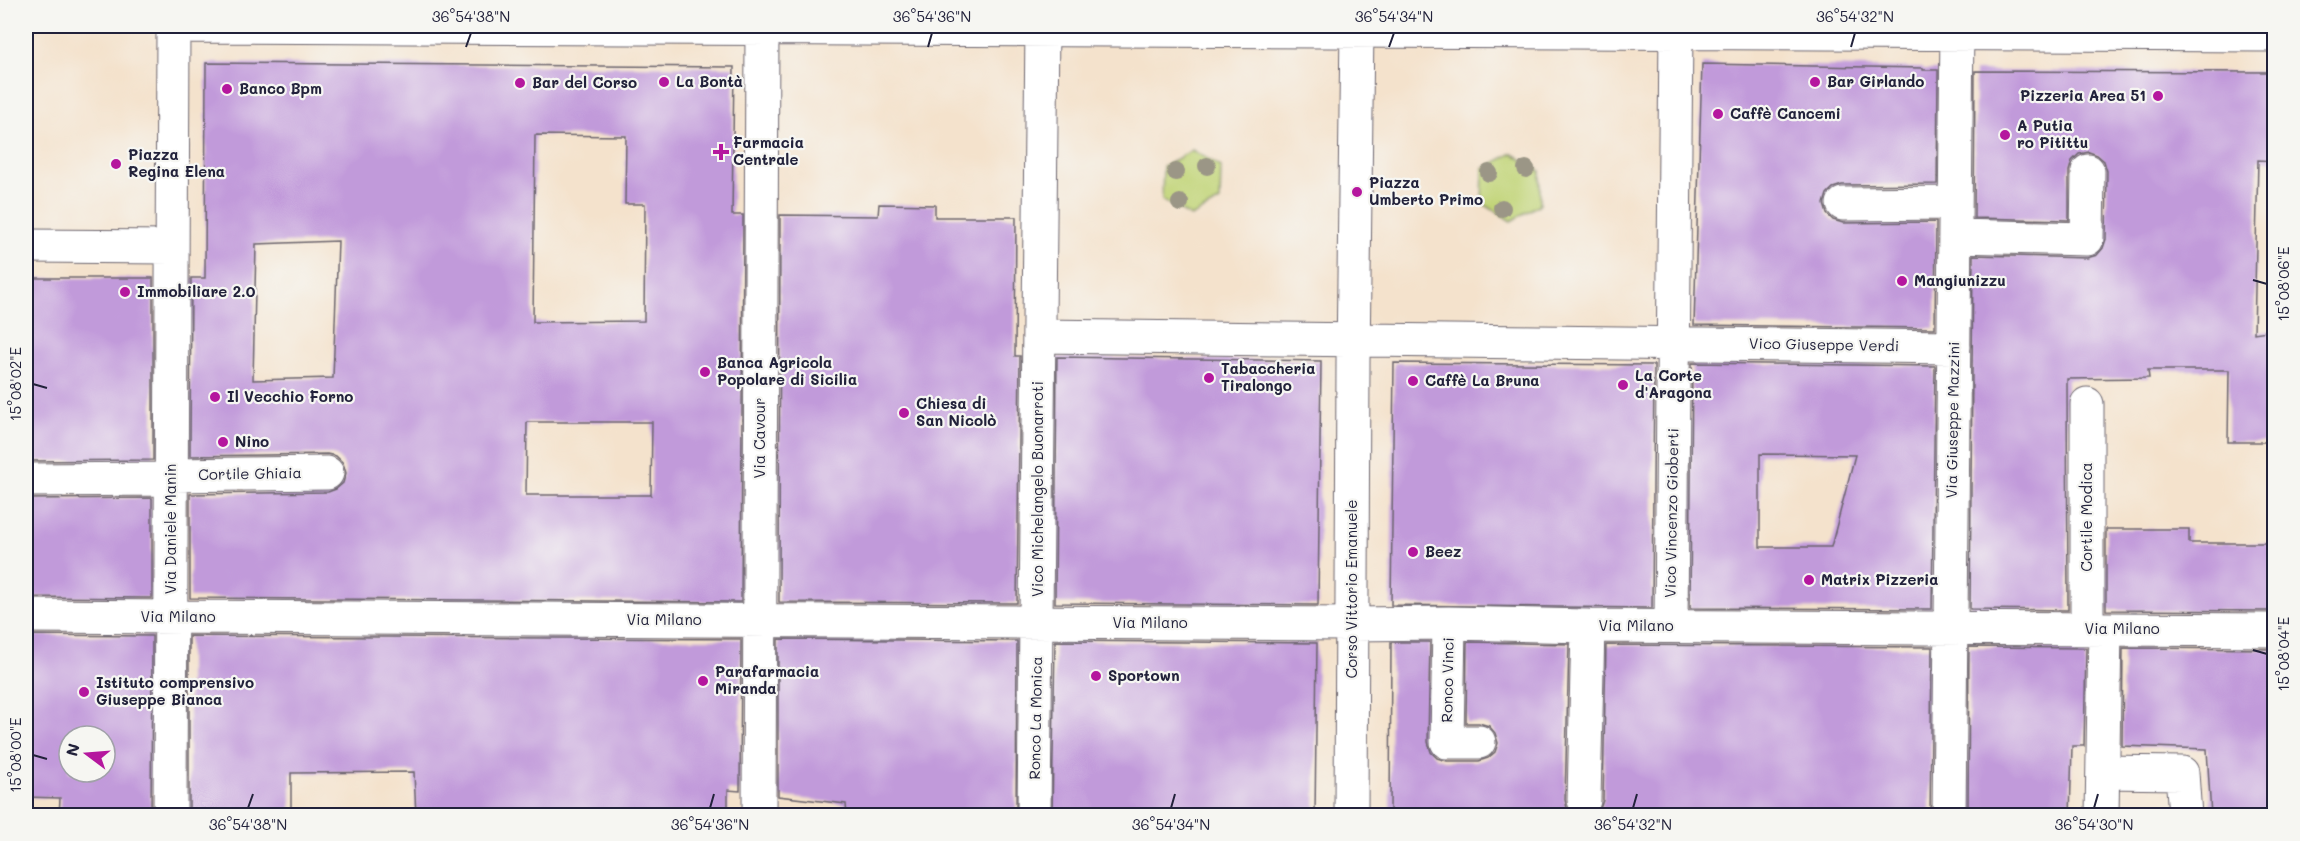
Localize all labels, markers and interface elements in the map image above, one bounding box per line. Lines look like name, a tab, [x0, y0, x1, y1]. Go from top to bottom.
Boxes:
text: 36°54'38"N	[432, 6, 510, 26]
text: 36°54'36"N	[893, 6, 971, 26]
text: 36°54'34"N	[1355, 6, 1433, 26]
text: 36°54'32"N	[1816, 6, 1894, 26]
place label: La Bontà	[676, 71, 743, 91]
place label: Bar Girlando	[1827, 71, 1924, 91]
place label: Bar del Corso	[532, 72, 637, 92]
marker: La Bontà	[657, 75, 671, 89]
marker: Bar Girlando	[1808, 75, 1822, 89]
marker: Bar del Corso	[513, 76, 527, 90]
place label: Banco Bpm	[239, 78, 322, 98]
marker: Banco Bpm	[220, 82, 234, 96]
place label: Pizzeria Area 51	[2020, 85, 2146, 105]
marker: Pizzeria Area 51	[2151, 89, 2165, 103]
place label: Caffè Cancemi	[1730, 103, 1841, 123]
marker: Caffè Cancemi	[1711, 107, 1725, 121]
place label: A Putia ro Pitittu	[2017, 115, 2088, 152]
marker: A Putia ro Pitittu	[1998, 128, 2012, 142]
place label: Farmacia Centrale	[733, 132, 804, 169]
place label: Piazza Regina Elena	[128, 144, 225, 181]
marker: Farmacia Centrale	[714, 145, 728, 159]
marker: Piazza Regina Elena	[109, 157, 123, 171]
place label: Piazza Umberto Primo	[1369, 172, 1483, 209]
marker: Piazza Umberto Primo	[1350, 185, 1364, 199]
text: 15°08'06"E	[2273, 246, 2293, 322]
place label: Mangiunizzu	[1914, 270, 2006, 290]
marker: Mangiunizzu	[1895, 274, 1909, 288]
place label: Immobiliare 2.0	[137, 281, 256, 301]
marker: Immobiliare 2.0	[118, 285, 132, 299]
street label: Vico Giuseppe Verdi	[1749, 333, 1899, 355]
street label: Via Giuseppe Mazzini	[1941, 341, 1963, 499]
text: 15°08'02"E	[5, 346, 25, 421]
place label: Banca Agricola Popolare di Sicilia	[717, 352, 857, 389]
place label: Tabaccheria Tiralongo	[1221, 358, 1316, 395]
marker: Banca Agricola Popolare di Sicilia	[698, 365, 712, 379]
place label: La Corte d'Aragona	[1635, 365, 1712, 402]
place label: Caffè La Bruna	[1425, 370, 1540, 390]
marker: Tabaccheria Tiralongo	[1202, 371, 1216, 385]
marker: Caffè La Bruna	[1406, 374, 1420, 388]
marker: La Corte d'Aragona	[1616, 378, 1630, 392]
street label: Vico Michelangelo Buonarroti	[1027, 381, 1047, 597]
place label: Il Vecchio Forno	[227, 386, 353, 406]
marker: Il Vecchio Forno	[208, 390, 222, 404]
place label: Chiesa di San Nicolò	[916, 393, 996, 430]
street label: Via Cavour	[749, 397, 769, 479]
marker: Chiesa di San Nicolò	[897, 406, 911, 420]
street label: Vico Vincenzo Gioberti	[1660, 428, 1682, 598]
place label: Nino	[235, 431, 269, 451]
marker: Nino	[216, 435, 230, 449]
street label: Cortile Ghiaia	[198, 462, 302, 484]
street label: Cortile Modica	[2076, 462, 2096, 572]
street label: Via Daniele Manin	[160, 464, 180, 594]
street label: Corso Vittorio Emanuele	[1341, 499, 1361, 679]
place label: Beez	[1425, 541, 1462, 561]
marker: Beez	[1406, 545, 1420, 559]
place label: Matrix Pizzeria	[1821, 569, 1938, 589]
marker: Matrix Pizzeria	[1802, 573, 1816, 587]
street label: Via Milano	[140, 606, 216, 626]
street label: Via Milano	[626, 609, 702, 629]
street label: Via Milano	[1112, 612, 1188, 632]
street label: Via Milano	[1598, 615, 1674, 635]
text: 15°08'04"E	[2273, 616, 2293, 691]
street label: Via Milano	[2084, 618, 2160, 638]
street label: Ronco Vinci	[1436, 637, 1458, 723]
street label: Ronco La Monica	[1024, 656, 1046, 780]
place label: Parafarmacia Miranda	[715, 661, 819, 698]
place label: Sportown	[1108, 665, 1180, 685]
marker: Sportown	[1089, 669, 1103, 683]
place label: Istituto comprensivo Giuseppe Bianca	[96, 672, 254, 709]
marker: Parafarmacia Miranda	[696, 674, 710, 688]
marker: Istituto comprensivo Giuseppe Bianca	[77, 685, 91, 699]
text: 15°08'00"E	[5, 717, 25, 793]
north arrow	[57, 724, 117, 784]
text: N	[60, 741, 84, 758]
text: 36°54'38"N	[209, 814, 287, 834]
text: 36°54'36"N	[671, 814, 749, 834]
text: 36°54'34"N	[1132, 814, 1210, 834]
text: 36°54'32"N	[1594, 814, 1672, 834]
text: 36°54'30"N	[2055, 814, 2133, 834]

